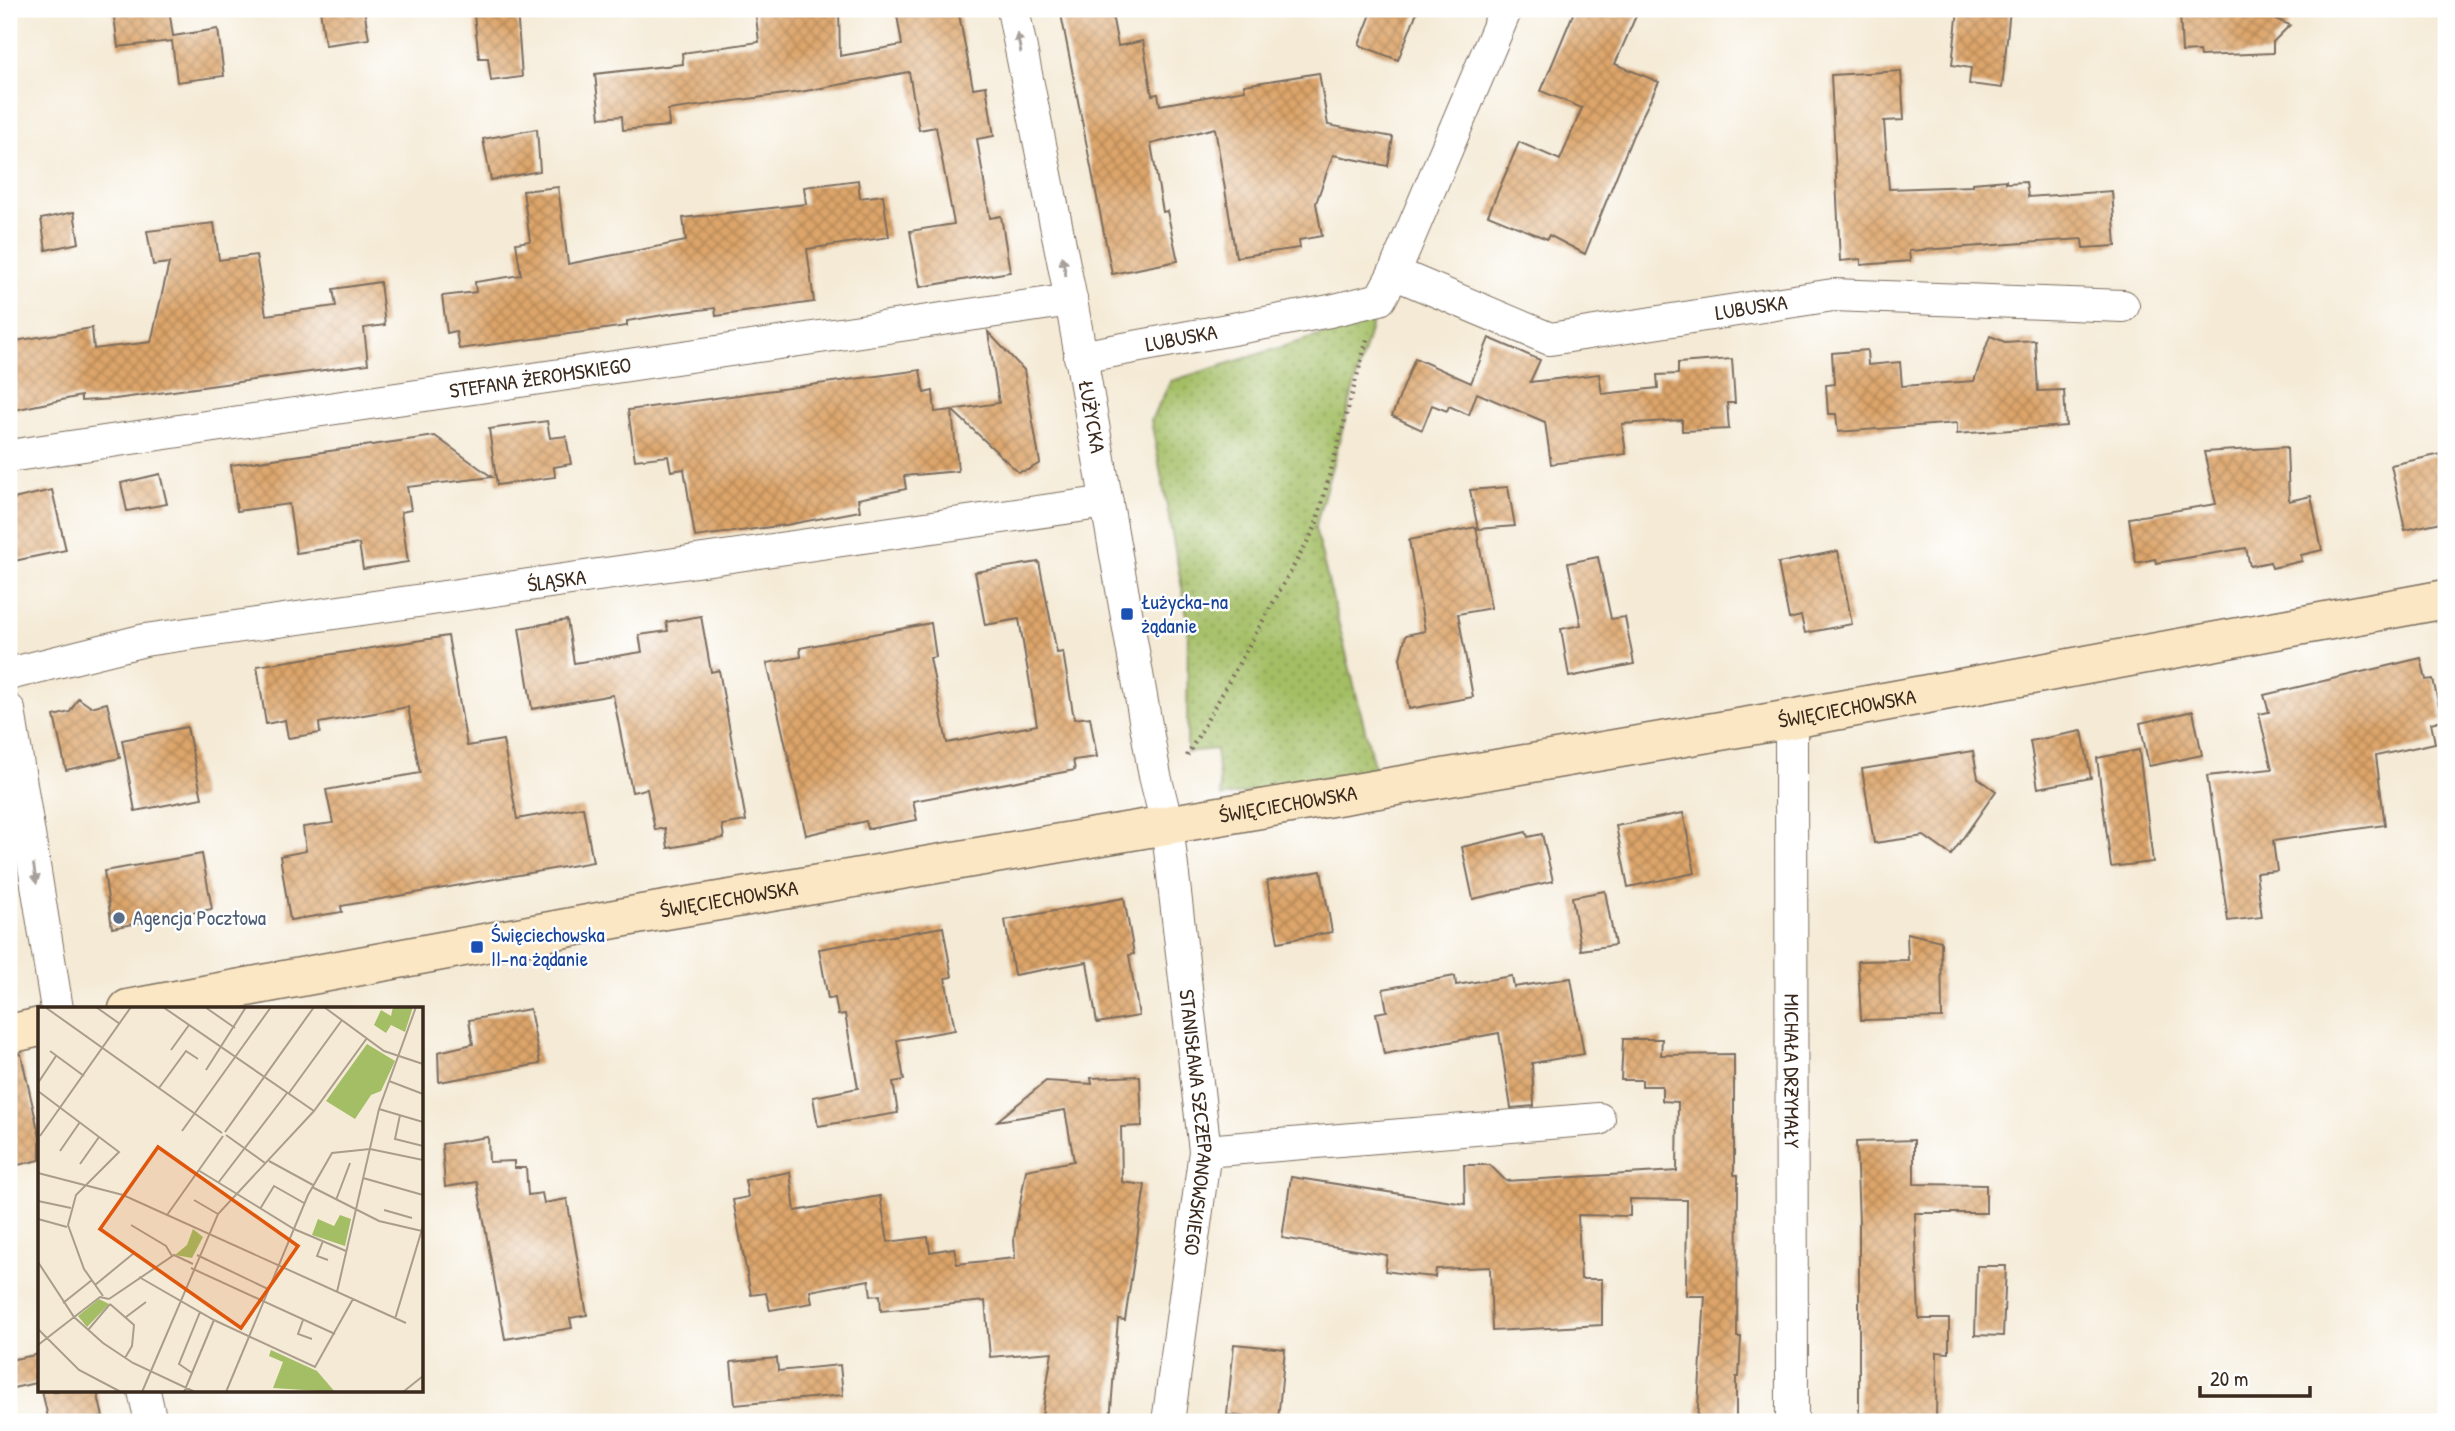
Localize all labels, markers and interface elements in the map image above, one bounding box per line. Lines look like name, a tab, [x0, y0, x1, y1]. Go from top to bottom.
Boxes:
one-way arrow	[1014, 31, 1025, 53]
one-way arrow	[1058, 255, 1069, 277]
street label: LUBUSKA	[1713, 287, 1789, 327]
street label: LUBUSKA	[1143, 317, 1219, 359]
street label: STEFANA ŻEROMSKIEGO	[447, 350, 633, 405]
street label: ŁUŻYCKA	[1071, 378, 1113, 455]
street label: ŚLĄSKA	[525, 562, 588, 599]
place label: Łużycka-na żądanie	[1141, 587, 1228, 640]
marker: Łużycka-na żądanie	[1119, 606, 1135, 622]
street label: ŚWIĘCIECHOWSKA	[1776, 681, 1918, 735]
street label: ŚWIĘCIECHOWSKA	[1217, 778, 1359, 830]
one-way arrow	[30, 863, 41, 885]
street label: ŚWIĘCIECHOWSKA	[658, 873, 800, 925]
place label: Agencja Pocztowa	[133, 903, 266, 932]
marker: Agencja Pocztowa	[111, 910, 127, 926]
place label: Święciechowska II-na żądanie	[491, 920, 605, 973]
marker: Święciechowska II-na żądanie	[469, 939, 485, 955]
street label: STANISŁAWA SZCZEPANOWSKIEGO	[1172, 988, 1220, 1257]
street label: MICHAŁA DRZYMAŁY	[1777, 994, 1807, 1149]
inset map	[38, 1007, 424, 1392]
scale bar	[2200, 1354, 2310, 1398]
text: 20 m	[2210, 1364, 2248, 1393]

